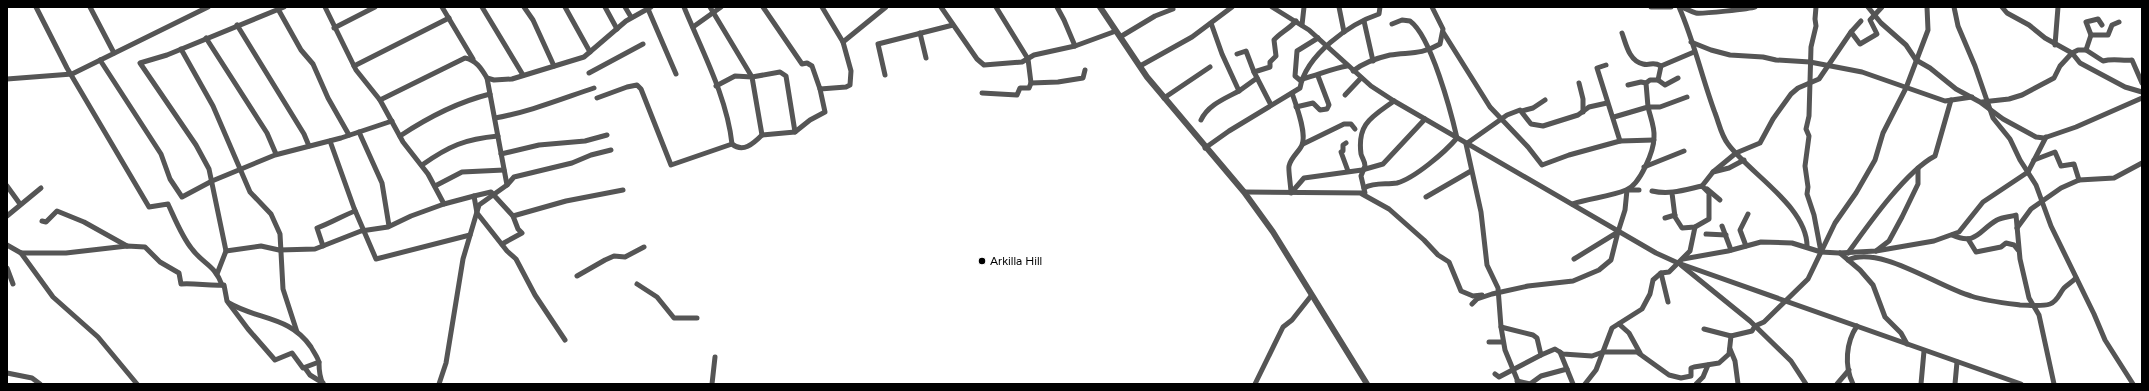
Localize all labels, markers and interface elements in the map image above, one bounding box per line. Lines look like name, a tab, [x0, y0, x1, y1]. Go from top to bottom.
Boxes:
place label: Arkilla Hill	[990, 254, 1042, 268]
marker: Arkilla Hill	[977, 256, 987, 266]

